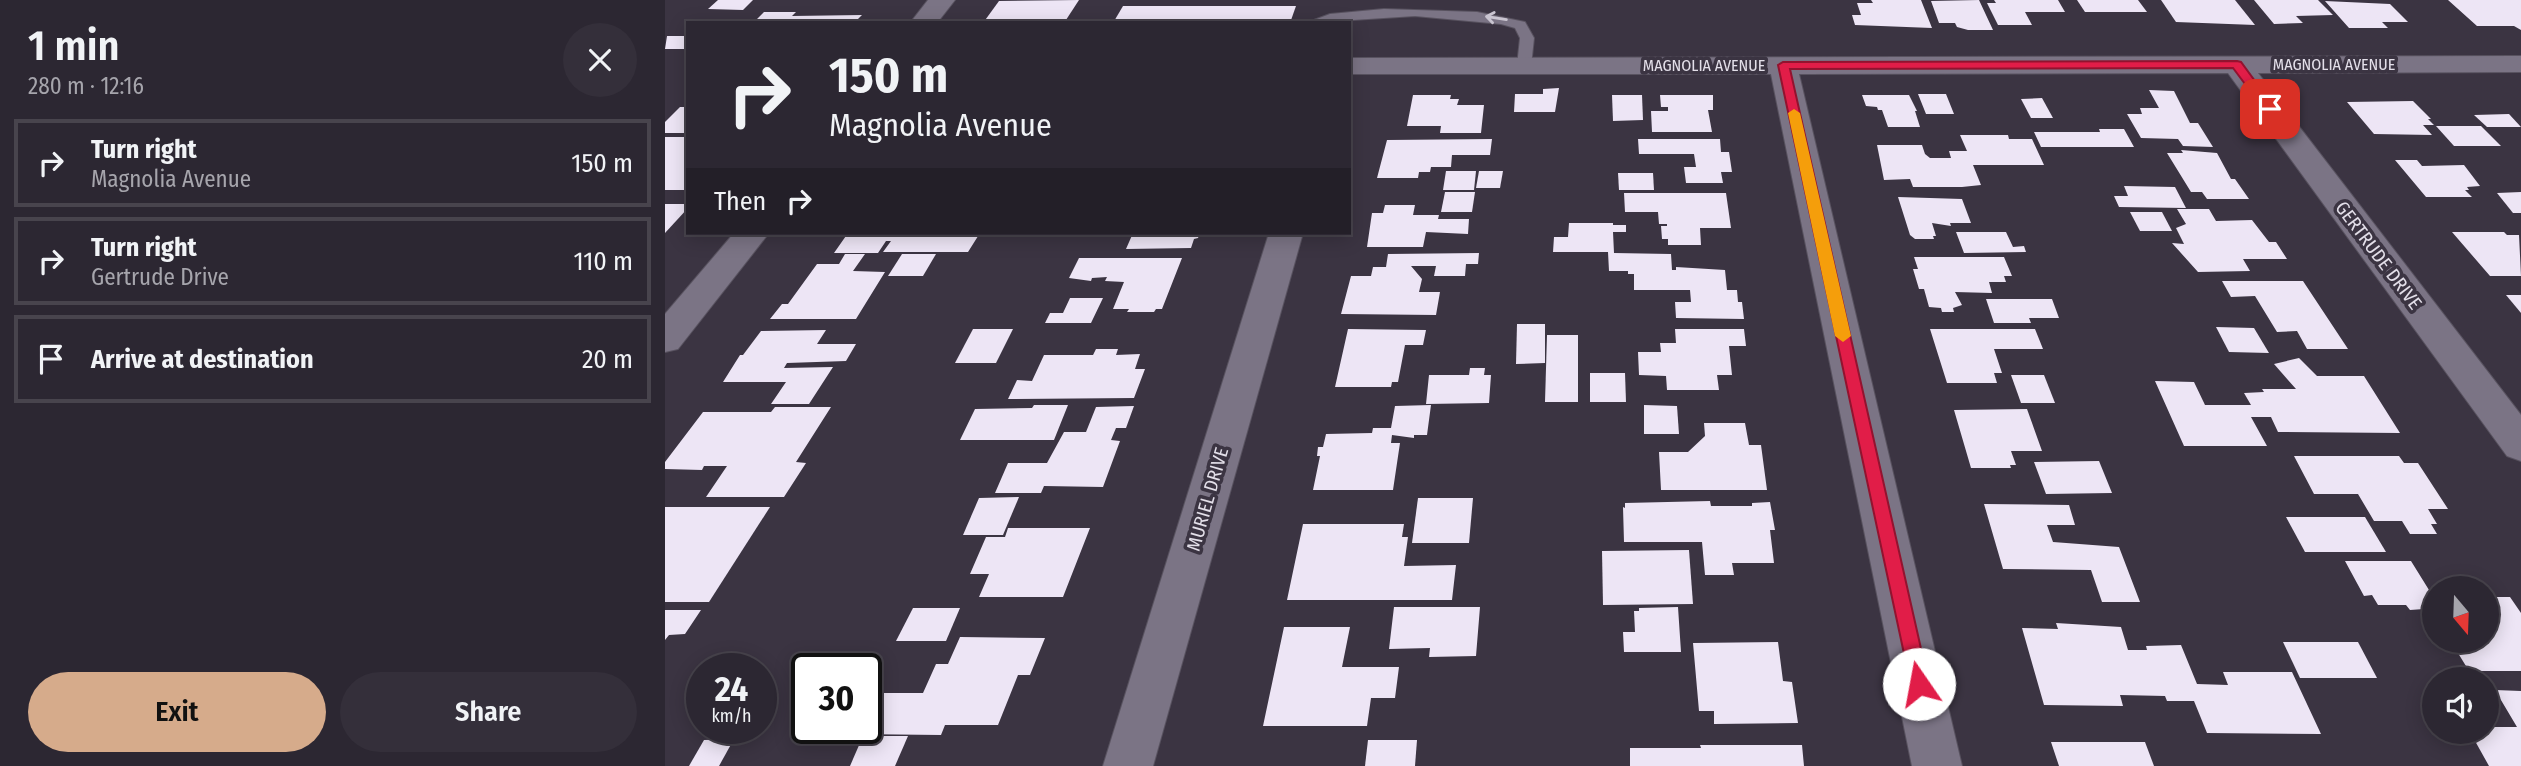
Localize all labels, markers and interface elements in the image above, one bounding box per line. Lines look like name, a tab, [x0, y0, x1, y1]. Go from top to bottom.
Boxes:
one-way arrow	[1485, 11, 1508, 24]
text: 1 min	[28, 21, 119, 71]
button: close	[563, 23, 637, 97]
text: 150 m	[829, 46, 948, 105]
icon: right	[714, 49, 805, 140]
street label: MAGNOLIA AVENUE	[2273, 55, 2395, 74]
street label: MAGNOLIA AVENUE	[1643, 56, 1765, 75]
text: 280 m · 12:16	[28, 72, 144, 100]
pin	[2240, 79, 2300, 139]
icon: arrive	[2251, 90, 2289, 128]
text: Magnolia Avenue	[829, 106, 1052, 144]
text: Turn right	[91, 134, 197, 165]
icon: right	[32, 144, 70, 182]
text: 150 m	[571, 148, 633, 179]
text: Magnolia Avenue	[91, 165, 251, 193]
icon: right	[780, 182, 818, 220]
text: Then	[714, 186, 766, 217]
street label: GERTRUDE DRIVE	[2330, 197, 2427, 314]
text: Turn right	[91, 232, 197, 263]
icon: right	[32, 242, 70, 280]
text: 110 m	[573, 246, 633, 277]
text: Gertrude Drive	[91, 263, 229, 291]
icon: arrive	[32, 340, 70, 378]
text: Arrive at destination	[91, 344, 314, 375]
text: 20 m	[582, 344, 633, 375]
street label: MURIEL DRIVE	[1182, 445, 1233, 554]
north arrow	[2422, 576, 2499, 653]
map controls	[2422, 576, 2499, 744]
position arrow	[1882, 647, 1956, 721]
speed limit sign: 30	[791, 653, 882, 744]
button: sound	[2422, 667, 2499, 744]
text: 24	[715, 668, 748, 710]
button: Exit	[28, 672, 326, 752]
button: Share	[340, 672, 637, 752]
text: km/h	[711, 705, 752, 727]

